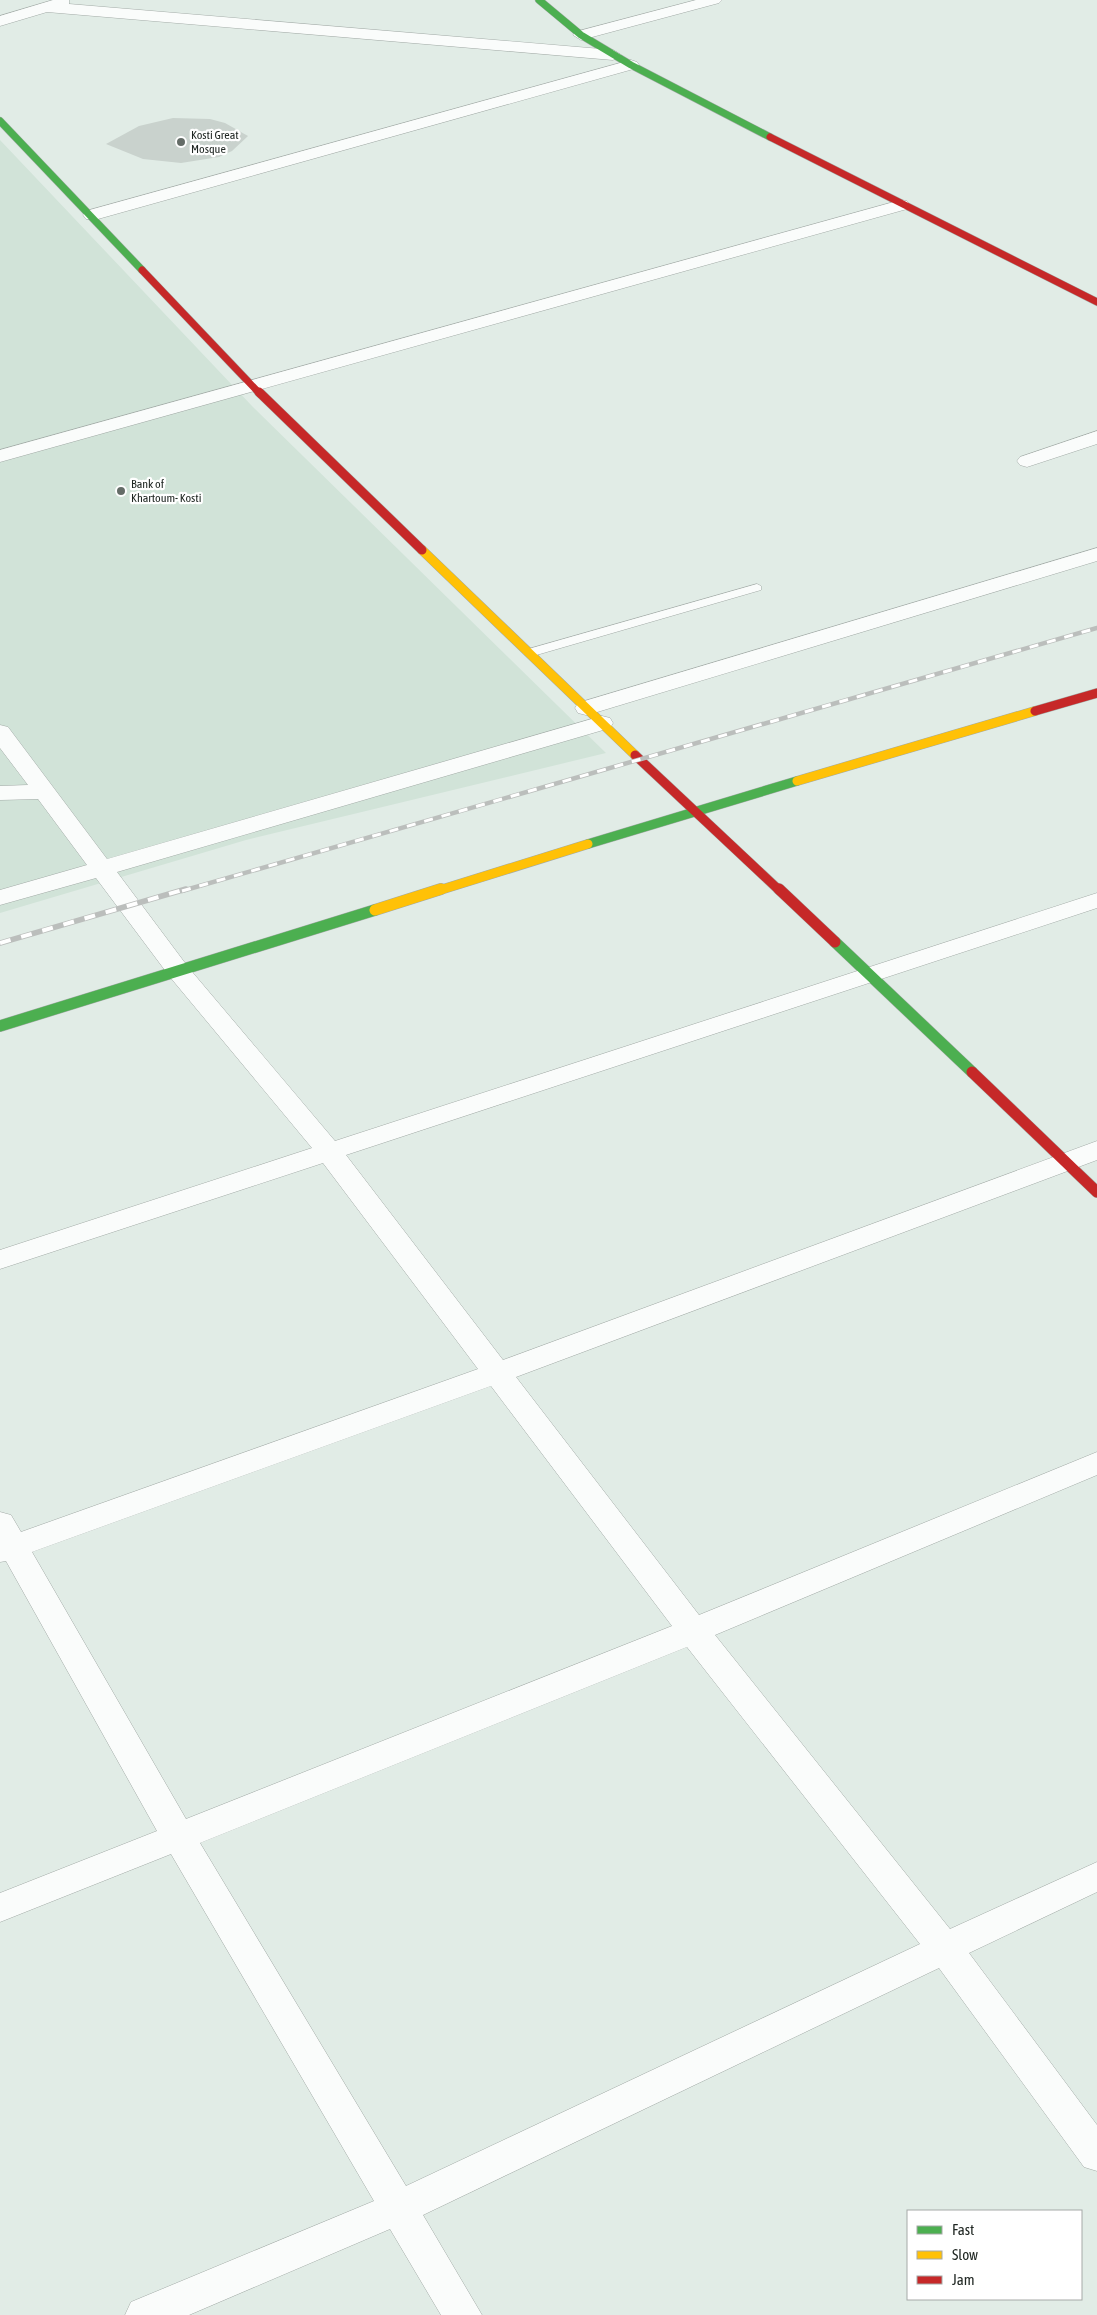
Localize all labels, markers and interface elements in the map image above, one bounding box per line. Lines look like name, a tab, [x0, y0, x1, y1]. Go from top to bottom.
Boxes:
place label: Kosti Great Mosque	[191, 128, 239, 156]
marker: Kosti Great Mosque	[175, 136, 187, 148]
place label: Bank of Khartoum- Kosti	[131, 477, 202, 505]
marker: Bank of Khartoum- Kosti	[115, 485, 127, 497]
legend	[907, 2210, 1082, 2300]
text: Fast	[952, 2221, 974, 2238]
text: Slow	[952, 2246, 978, 2263]
text: Jam	[952, 2271, 975, 2288]

